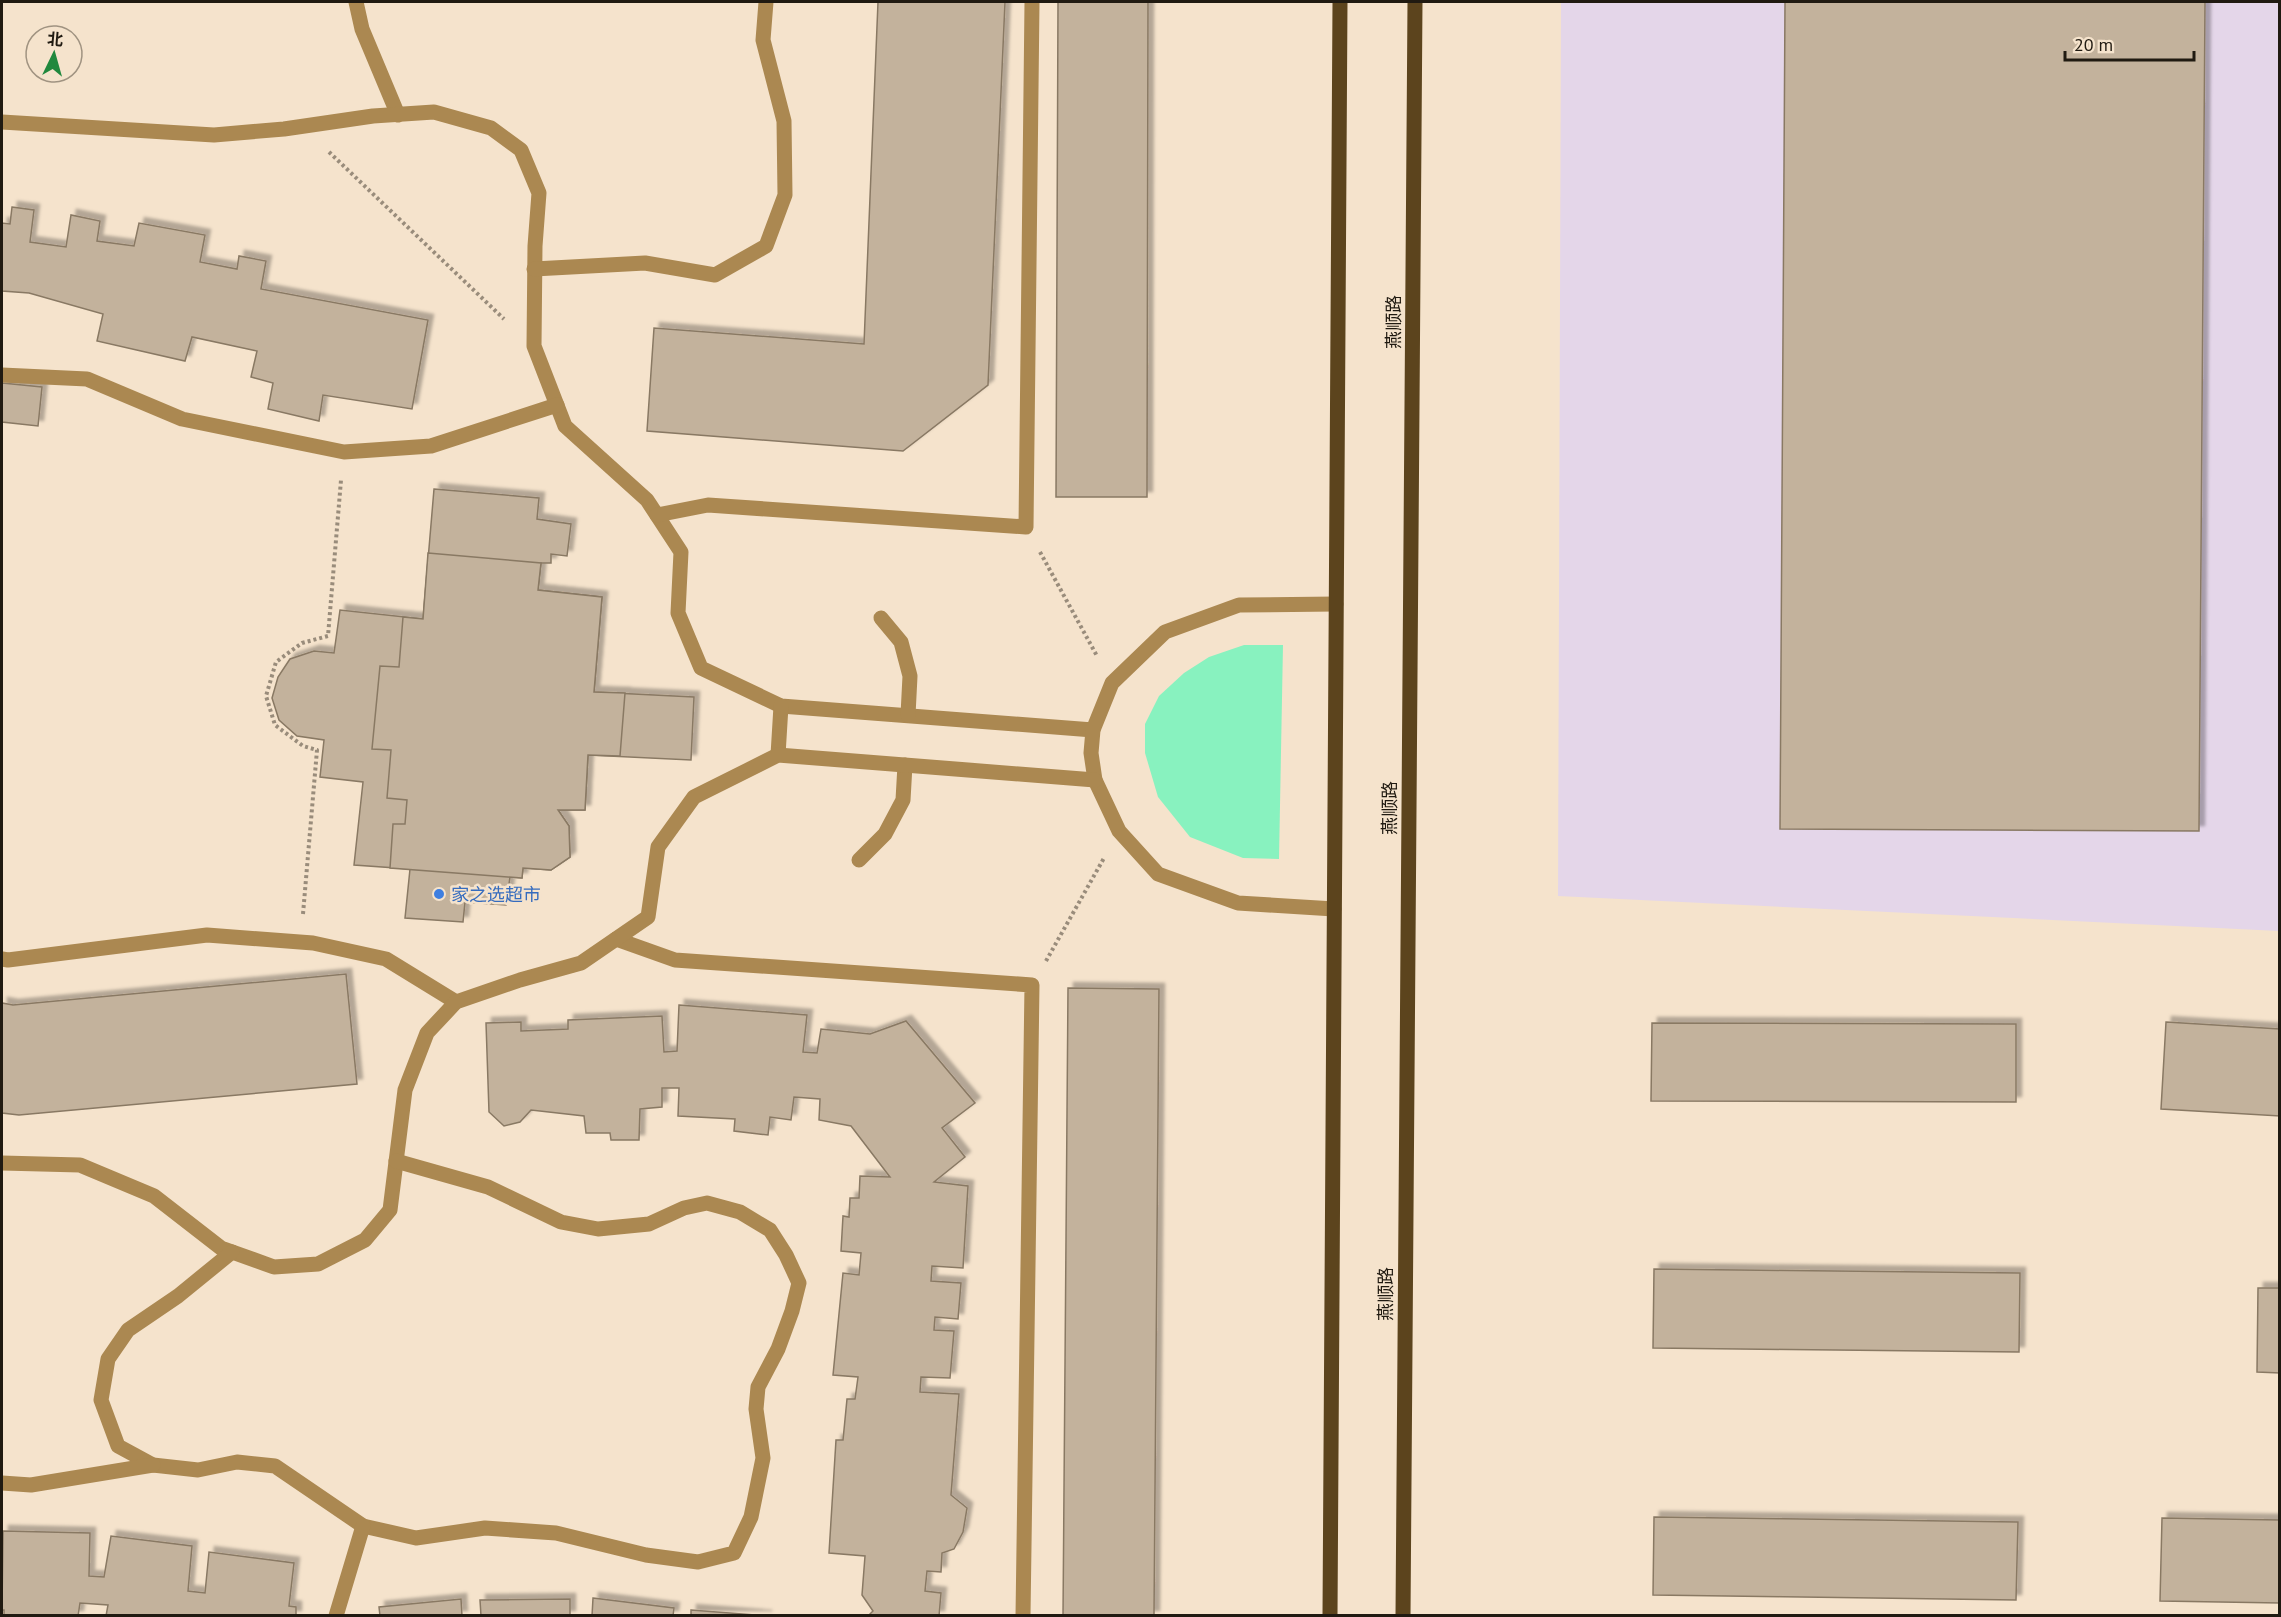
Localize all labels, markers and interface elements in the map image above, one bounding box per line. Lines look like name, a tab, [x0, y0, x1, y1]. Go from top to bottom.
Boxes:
north arrow	[24, 24, 84, 84]
scale bar	[2065, 24, 2194, 62]
text: 北	[46, 28, 64, 50]
text: 20 m	[2074, 33, 2113, 56]
street label: 燕顺路	[1382, 295, 1405, 349]
street label: 燕顺路	[1378, 781, 1401, 835]
place label: 家之选超市	[451, 883, 541, 906]
marker: 家之选超市	[432, 887, 446, 901]
street label: 燕顺路	[1374, 1267, 1397, 1321]

